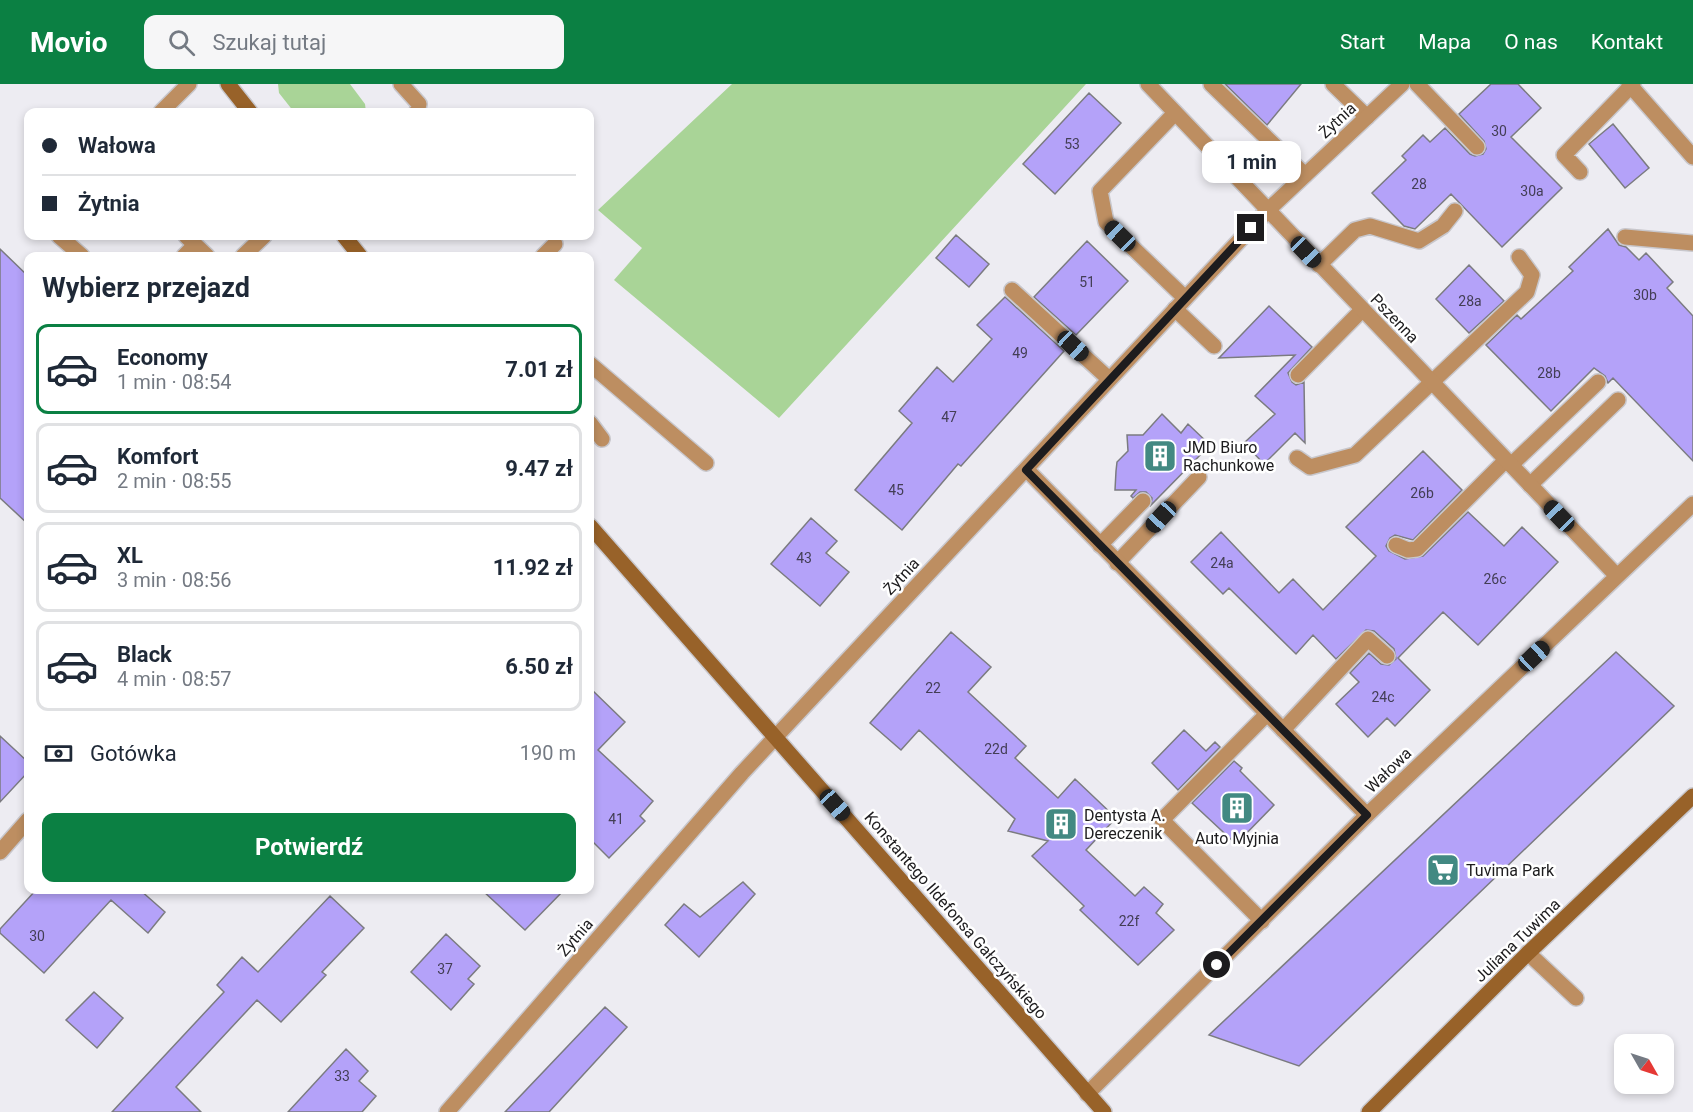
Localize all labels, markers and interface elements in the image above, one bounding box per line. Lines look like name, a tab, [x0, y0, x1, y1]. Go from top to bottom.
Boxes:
search box	[144, 15, 564, 69]
text: Movio	[30, 26, 108, 59]
icon: search	[165, 26, 198, 59]
text: Szukaj tutaj	[213, 30, 326, 55]
text: Start	[1340, 30, 1385, 54]
text: Mapa	[1418, 30, 1471, 54]
text: O nas	[1504, 30, 1558, 54]
text: Kontakt	[1591, 30, 1663, 54]
street label: Żytnia	[1315, 99, 1360, 142]
house number: 30	[1491, 123, 1507, 139]
text: Wałowa	[78, 133, 156, 158]
house number: 53	[1064, 136, 1080, 152]
callout: 1 min	[1202, 141, 1300, 183]
text: 1 min	[1226, 150, 1277, 174]
house number: 28	[1411, 176, 1427, 192]
house number: 30a	[1520, 183, 1544, 199]
text: Żytnia	[78, 191, 140, 216]
route end	[1237, 214, 1264, 241]
car	[1101, 217, 1139, 255]
car	[1287, 233, 1325, 271]
text: Wybierz przejazd	[42, 272, 250, 304]
house number: 51	[1079, 274, 1095, 290]
house number: 30b	[1633, 287, 1657, 303]
street label: Pszenna	[1367, 290, 1423, 347]
house number: 28a	[1458, 293, 1482, 309]
car	[1054, 327, 1092, 365]
icon: car	[45, 342, 99, 396]
text: Economy	[117, 345, 208, 370]
house number: 49	[1012, 345, 1028, 361]
text: 7.01 zł	[505, 357, 573, 382]
house number: 28b	[1537, 365, 1561, 381]
text: 1 min · 08:54	[117, 370, 232, 394]
house number: 47	[941, 409, 957, 425]
building icon: JMD Biuro Rachunkowe	[1142, 438, 1178, 474]
place label: JMD Biuro Rachunkowe	[1183, 438, 1274, 475]
icon: car	[45, 441, 99, 495]
text: Komfort	[117, 444, 199, 469]
text: 9.47 zł	[505, 456, 573, 481]
text: 2 min · 08:55	[117, 469, 232, 493]
house number: 45	[888, 482, 904, 498]
house number: 26b	[1410, 485, 1434, 501]
car	[1540, 497, 1578, 535]
car	[1142, 498, 1180, 536]
icon: car	[45, 540, 99, 594]
text: XL	[117, 543, 143, 568]
house number: 43	[796, 550, 812, 566]
street label: Żytnia	[880, 554, 923, 599]
text: 11.92 zł	[493, 555, 573, 580]
house number: 24a	[1210, 555, 1234, 571]
text: 3 min · 08:56	[117, 568, 232, 592]
house number: 26c	[1483, 571, 1507, 587]
car	[1515, 637, 1553, 675]
icon: car	[45, 639, 99, 693]
text: Black	[117, 642, 172, 667]
text: 6.50 zł	[505, 654, 573, 679]
text: 4 min · 08:57	[117, 667, 232, 691]
house number: 22	[925, 680, 941, 696]
house number: 24c	[1371, 689, 1395, 705]
icon: cash	[42, 737, 75, 770]
text: Gotówka	[90, 741, 177, 766]
text: 190 m	[520, 741, 576, 765]
house number: 22d	[984, 741, 1008, 757]
street label: Wałowa	[1361, 744, 1415, 797]
car	[816, 786, 854, 824]
building icon: Auto Myjnia	[1219, 790, 1255, 826]
building icon: Dentysta A. Dereczenik	[1043, 806, 1079, 842]
place label: Dentysta A. Dereczenik	[1084, 806, 1165, 843]
street label: Konstantego Ildefonsa Gałczyńskiego	[860, 808, 1051, 1023]
house number: 41	[608, 811, 624, 827]
button: Potwierdź	[42, 813, 576, 882]
place label: Auto Myjnia	[1195, 829, 1279, 848]
supermarket icon: Tuvima Park	[1425, 852, 1461, 888]
place label: Tuvima Park	[1466, 861, 1555, 880]
street label: Juliana Tuwima	[1471, 895, 1564, 986]
house number: 22f	[1119, 913, 1139, 929]
street label: Żytnia	[554, 915, 597, 960]
house number: 30	[29, 928, 45, 944]
route start	[1203, 951, 1230, 978]
house number: 37	[437, 961, 453, 977]
north arrow	[1614, 1034, 1674, 1094]
map controls	[1614, 1034, 1674, 1094]
house number: 33	[334, 1068, 350, 1084]

